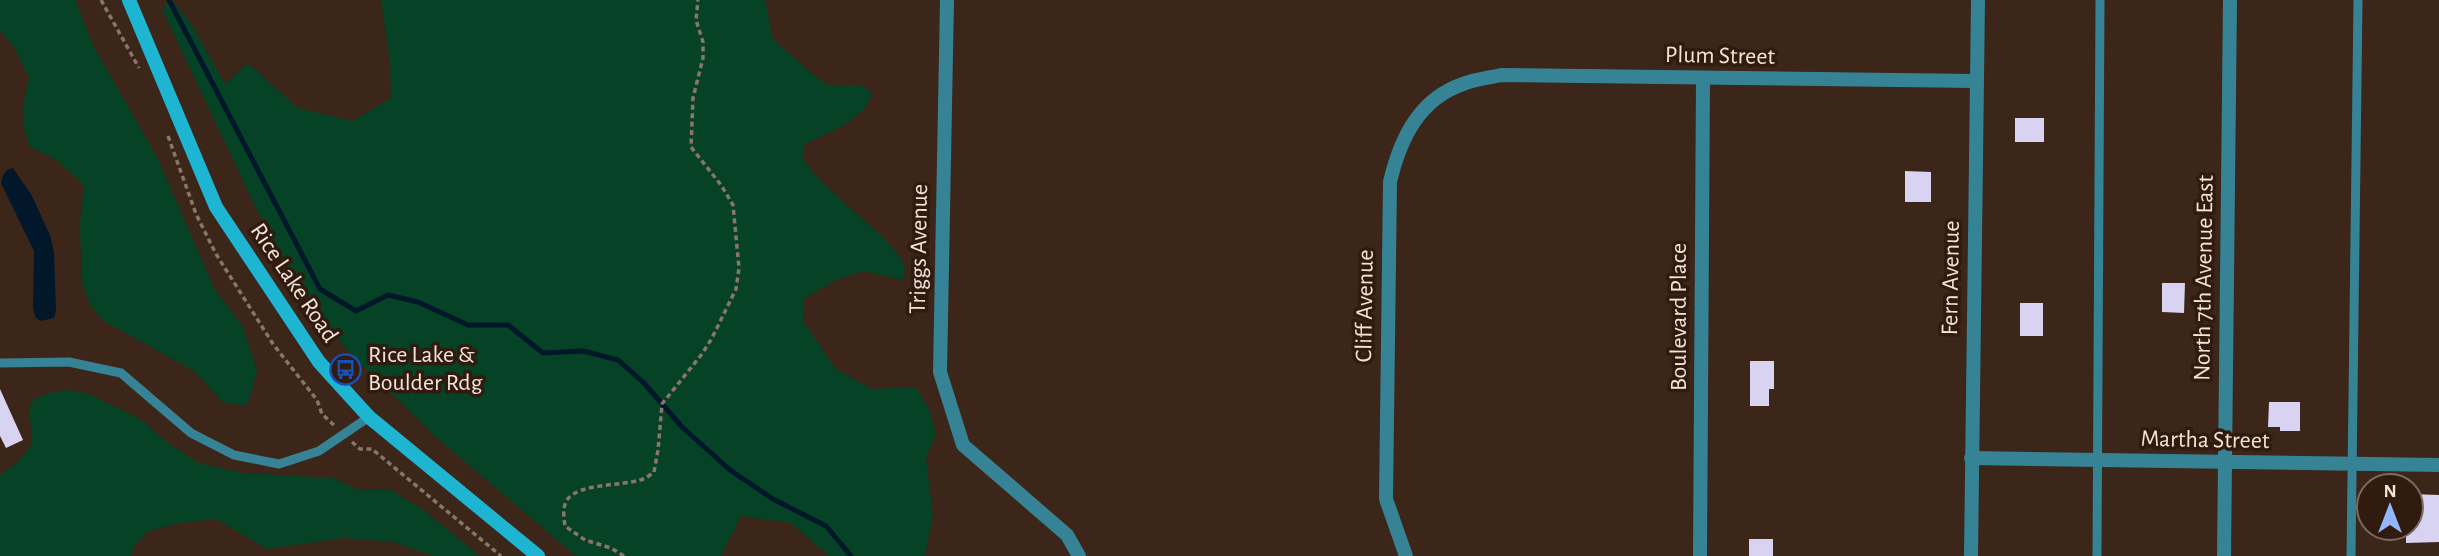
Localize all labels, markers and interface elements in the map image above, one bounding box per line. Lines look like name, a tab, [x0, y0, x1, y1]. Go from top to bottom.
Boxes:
street label: Plum Street	[1665, 43, 1776, 69]
street label: North 7th Avenue East	[2190, 174, 2218, 381]
street label: Triggs Avenue	[906, 184, 932, 314]
street label: Rice Lake Road	[246, 219, 342, 347]
street label: Fern Avenue	[1938, 220, 1964, 336]
street label: Boulevard Place	[1667, 243, 1691, 391]
street label: Cliff Avenue	[1352, 249, 1378, 363]
place label: Rice Lake & Boulder Rdg	[368, 343, 483, 395]
bus stop icon: Rice Lake & Boulder Rdg	[328, 352, 362, 386]
street label: Martha Street	[2140, 427, 2270, 453]
north arrow	[2355, 472, 2425, 542]
text: N	[2383, 482, 2397, 501]

